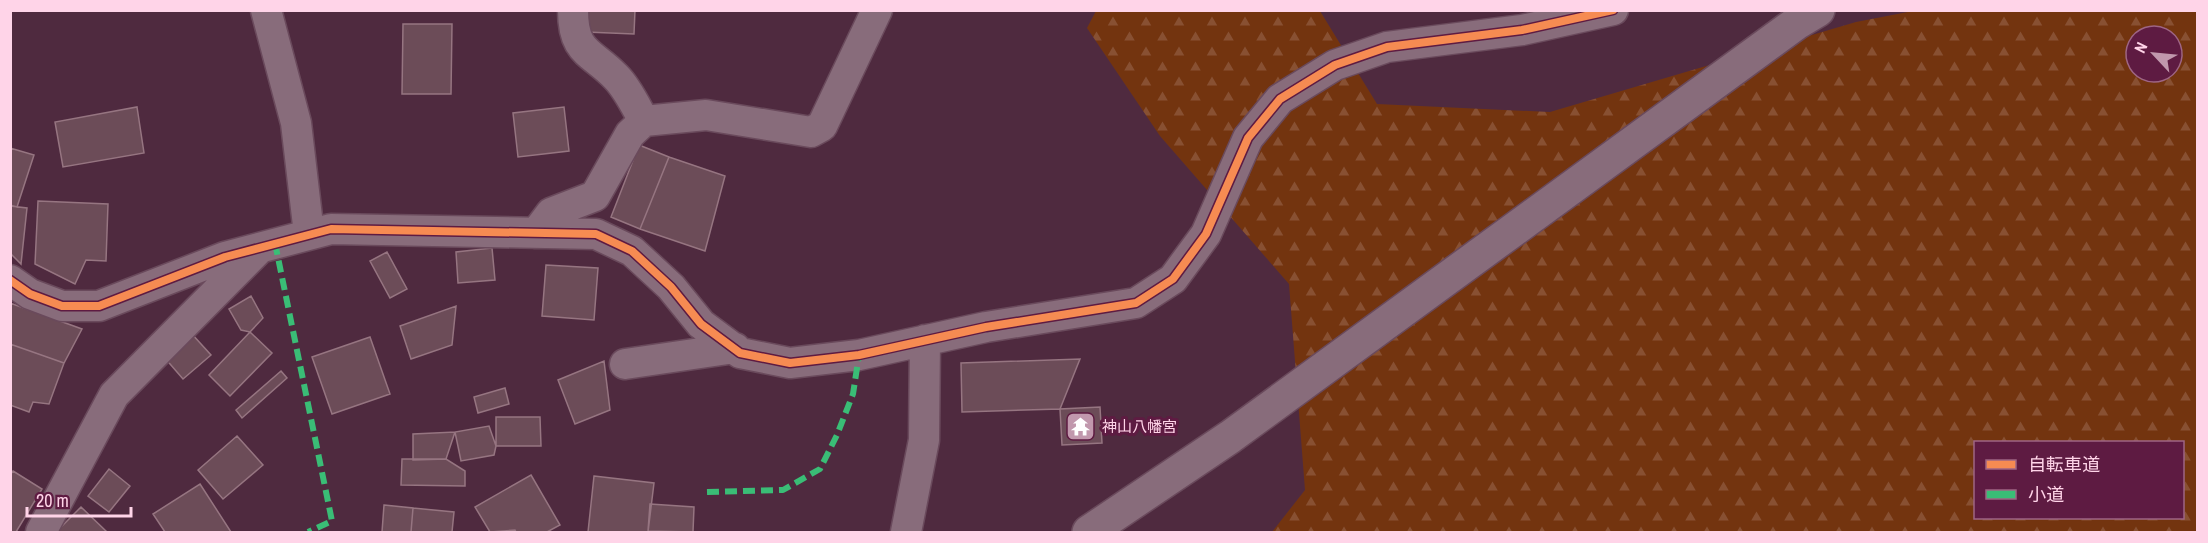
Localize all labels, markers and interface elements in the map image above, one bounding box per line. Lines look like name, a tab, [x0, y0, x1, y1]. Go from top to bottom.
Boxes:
north arrow	[2124, 24, 2184, 84]
text: N	[2129, 38, 2152, 57]
temple icon: 神山八幡宮	[1065, 411, 1097, 443]
place label: 神山八幡宮	[1102, 416, 1177, 437]
legend	[1974, 441, 2184, 519]
text: 自転車道	[2028, 452, 2100, 477]
scale bar	[27, 480, 130, 518]
text: 小道	[2028, 482, 2064, 507]
text: 20 m	[36, 488, 69, 513]

